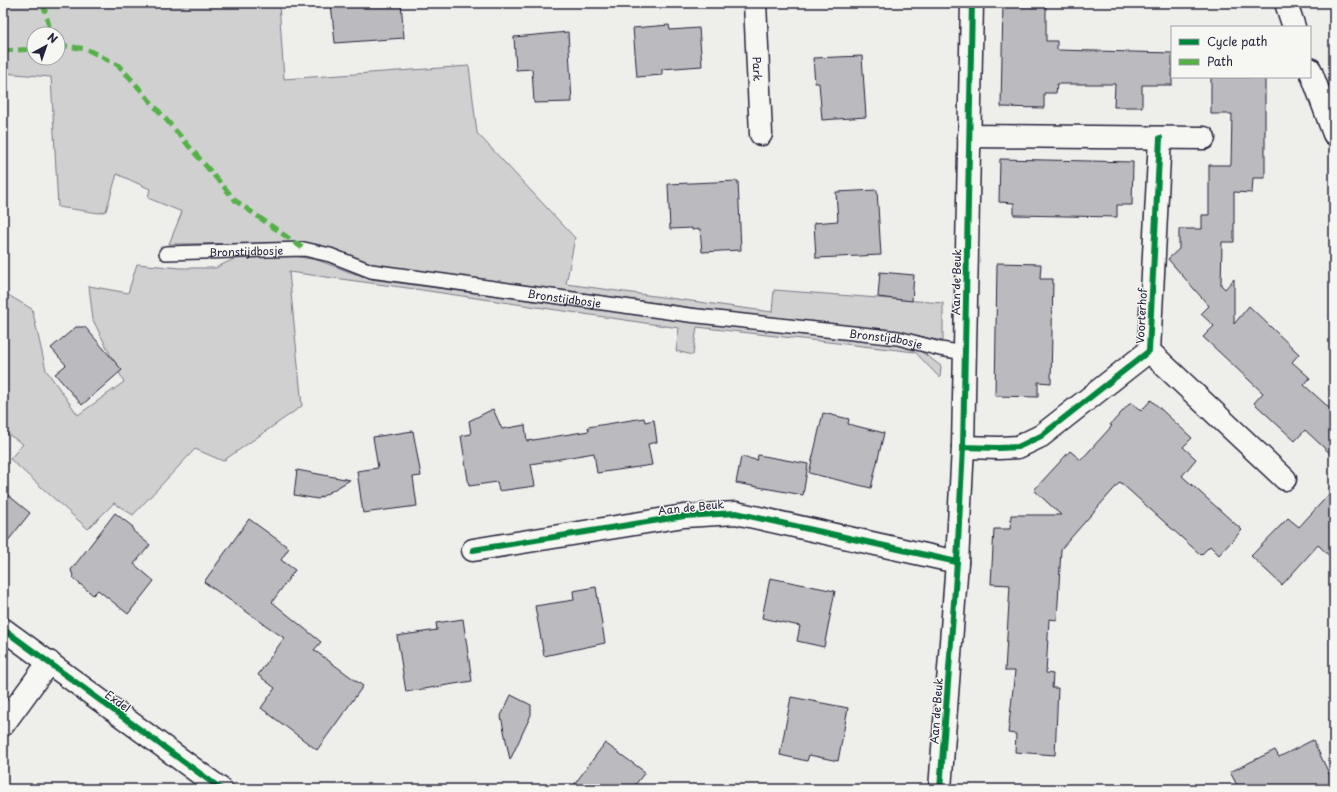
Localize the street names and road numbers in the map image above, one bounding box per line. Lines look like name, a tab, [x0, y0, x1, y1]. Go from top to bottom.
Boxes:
street label: Park	[749, 56, 767, 82]
street label: Bronstijdbosje	[209, 241, 284, 260]
street label: Aan de Beuk	[947, 248, 965, 315]
street label: Bronstijdbosje	[526, 284, 603, 311]
street label: Voorterhof	[1131, 287, 1151, 344]
street label: Bronstijdbosje	[848, 324, 925, 353]
street label: Aan de Beuk	[657, 495, 725, 519]
street label: Aan de Beuk	[925, 677, 947, 745]
street label: Exdel	[102, 686, 134, 716]

